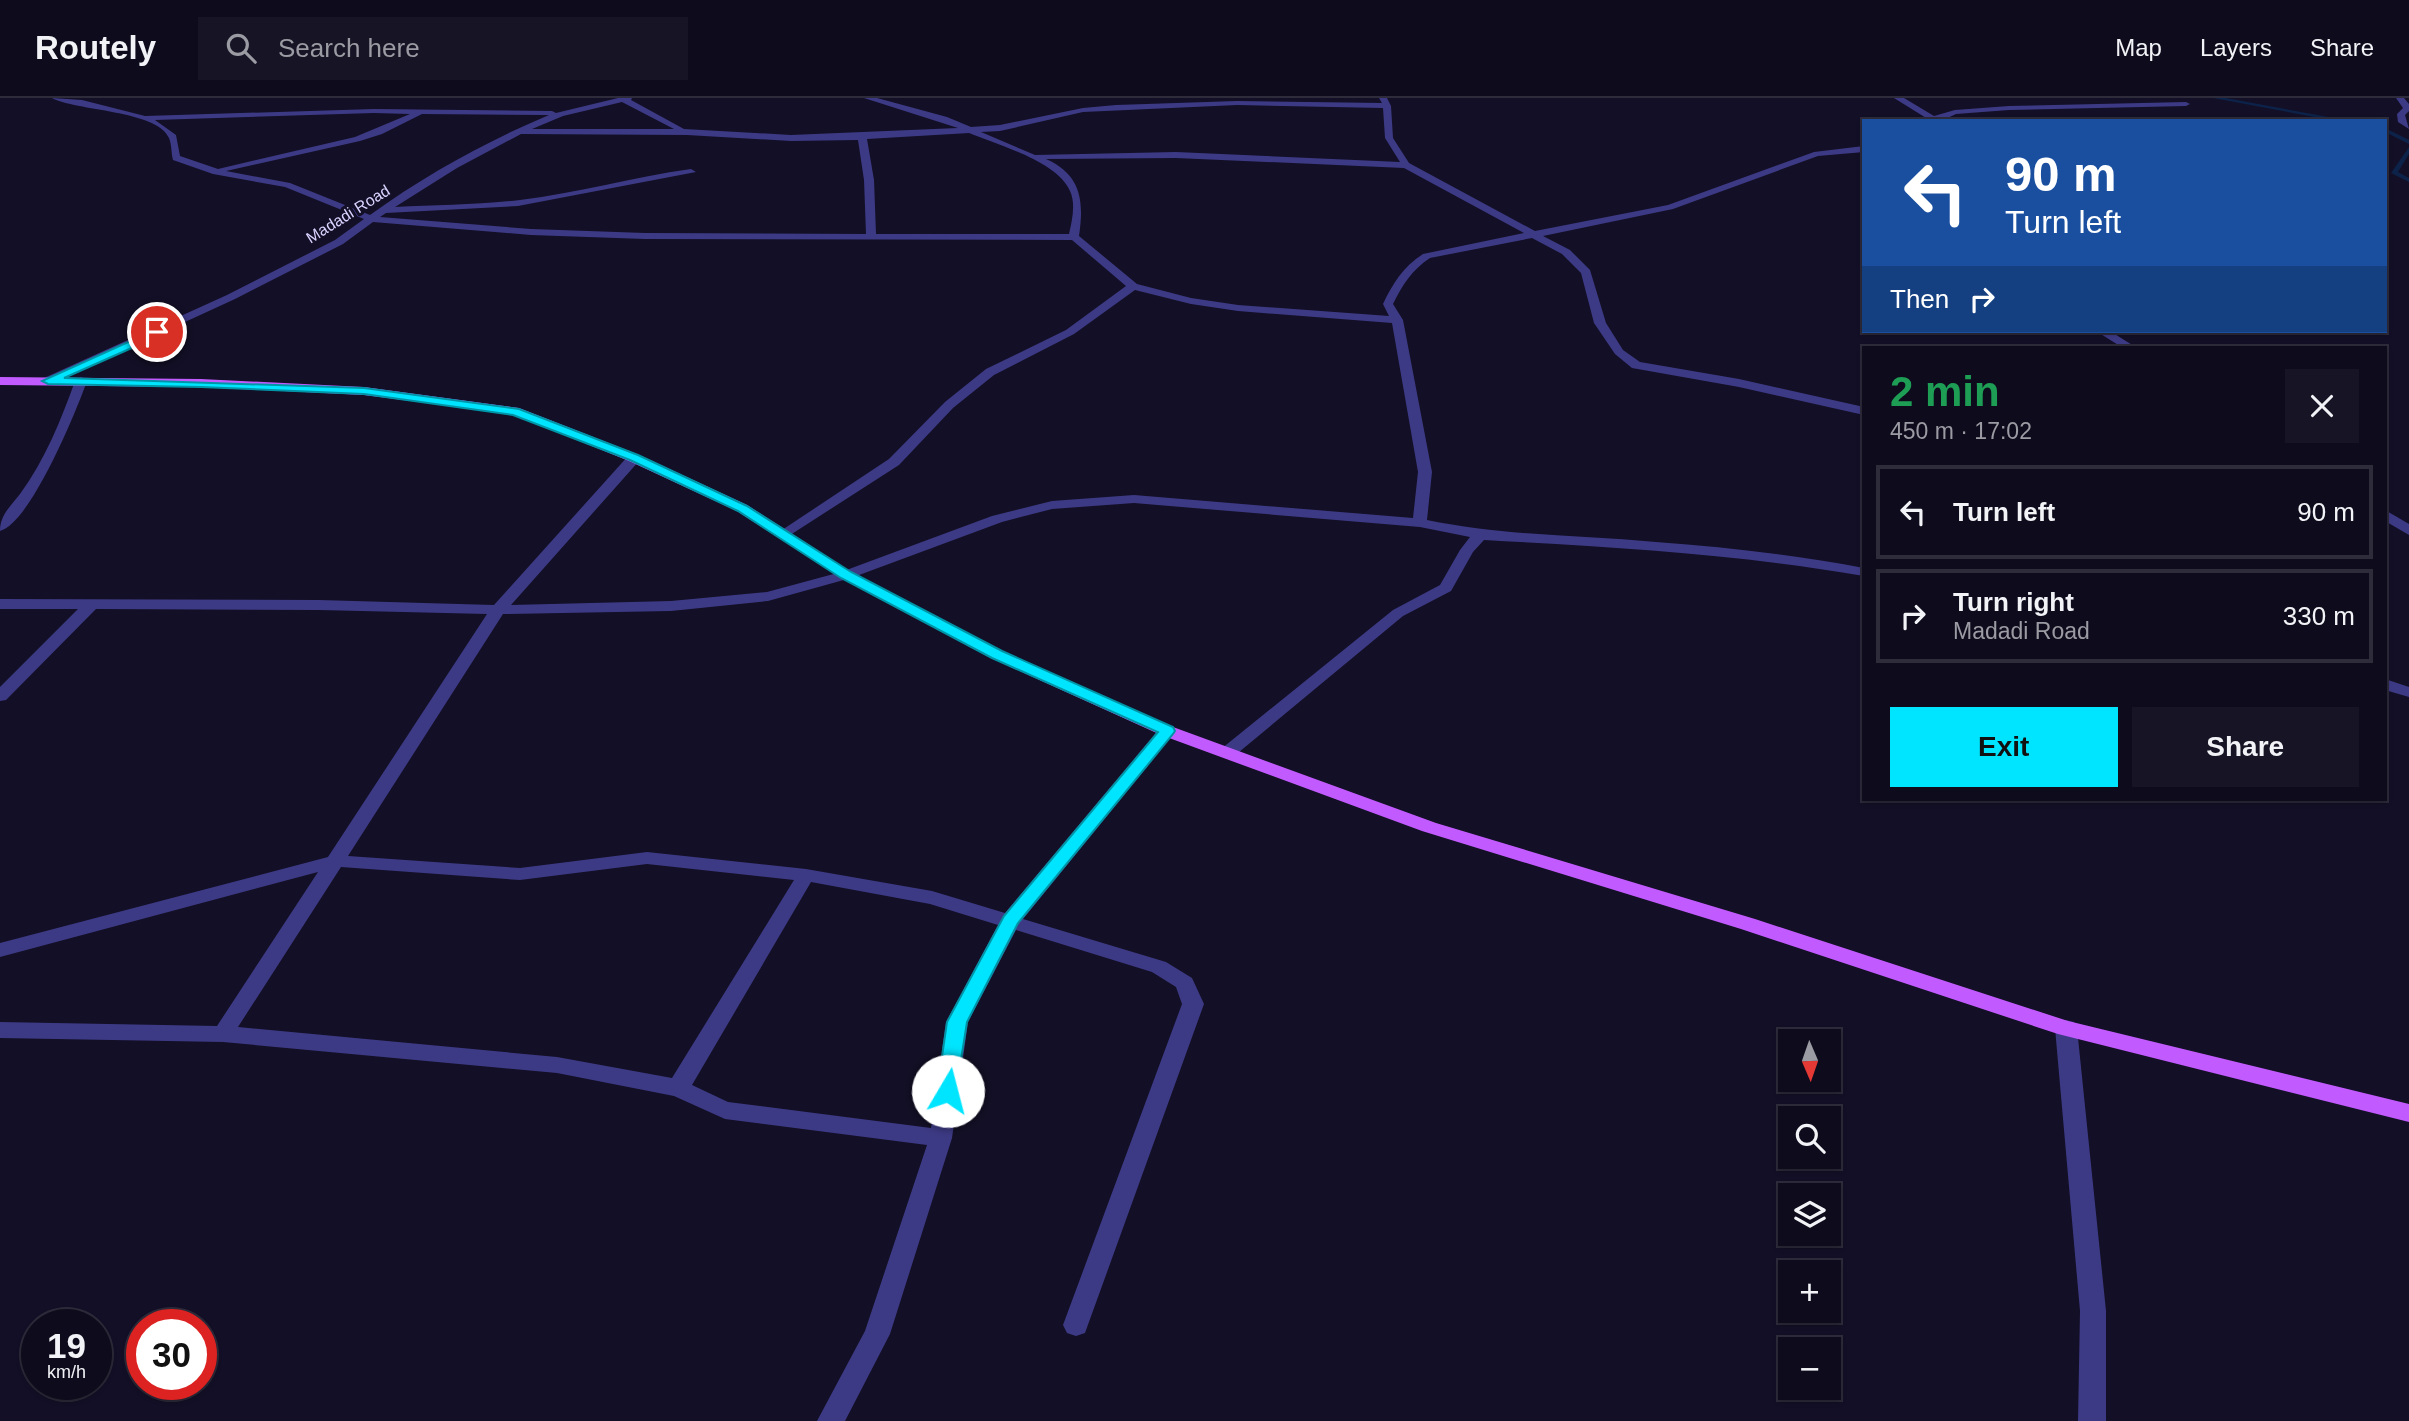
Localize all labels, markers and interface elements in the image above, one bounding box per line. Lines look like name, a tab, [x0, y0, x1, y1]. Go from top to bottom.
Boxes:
search box	[198, 17, 688, 80]
text: Routely	[35, 29, 156, 66]
icon: search	[222, 29, 260, 67]
text: Search here	[278, 33, 420, 63]
text: Map	[2115, 34, 2162, 61]
text: Layers	[2200, 34, 2272, 61]
text: Share	[2310, 34, 2374, 61]
icon: left	[1890, 147, 1981, 238]
text: 90 m	[2005, 147, 2117, 201]
street label: Madadi Road	[303, 182, 393, 246]
text: Turn left	[2005, 204, 2121, 240]
icon: right	[1963, 280, 2001, 318]
text: Then	[1890, 284, 1949, 314]
pin	[127, 302, 187, 362]
icon: arrive	[138, 313, 176, 351]
text: 2 min	[1890, 368, 2000, 415]
button: close	[2285, 369, 2359, 443]
text: 450 m · 17:02	[1890, 418, 2032, 444]
icon: left	[1894, 493, 1932, 531]
text: Turn left	[1953, 497, 2055, 527]
text: 90 m	[2297, 497, 2355, 527]
text: Turn right	[1953, 587, 2074, 617]
icon: right	[1894, 597, 1932, 635]
text: 330 m	[2283, 601, 2355, 631]
text: Madadi Road	[1953, 618, 2090, 644]
button: Exit	[1890, 707, 2118, 787]
button: Share	[2132, 707, 2359, 787]
north arrow	[1778, 1029, 1841, 1092]
map controls	[1778, 1029, 1841, 1400]
position arrow	[911, 1054, 985, 1128]
button: search	[1778, 1106, 1841, 1169]
button: layers	[1778, 1183, 1841, 1246]
button: +	[1778, 1260, 1841, 1323]
speed limit sign: 30	[126, 1309, 217, 1400]
text: 19	[47, 1326, 86, 1365]
button: −	[1778, 1337, 1841, 1400]
text: km/h	[47, 1362, 86, 1382]

